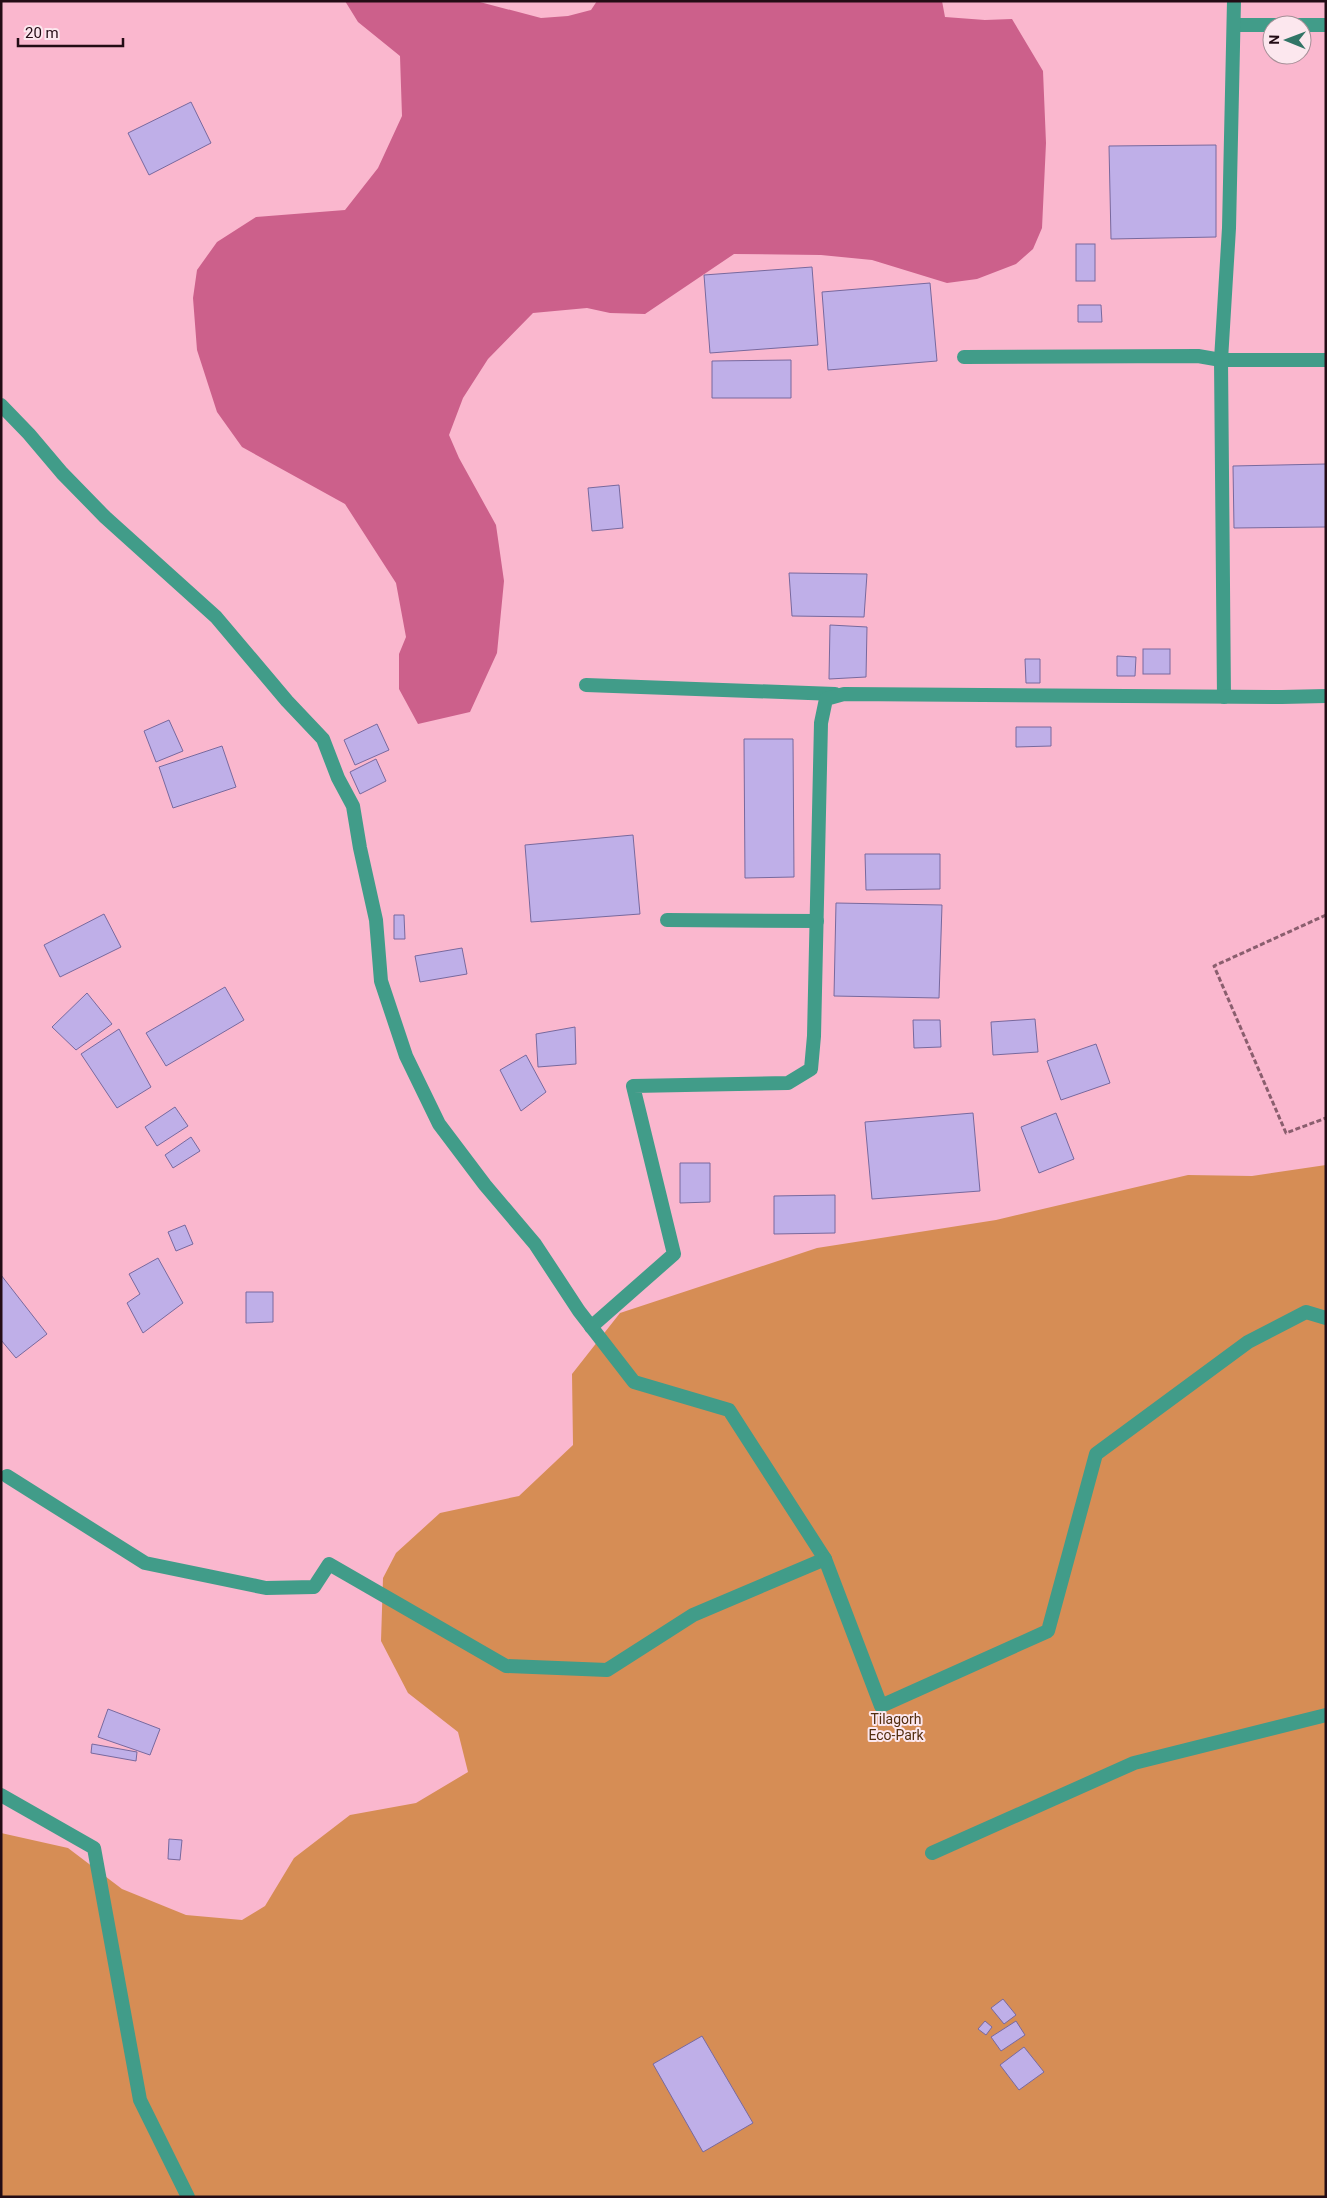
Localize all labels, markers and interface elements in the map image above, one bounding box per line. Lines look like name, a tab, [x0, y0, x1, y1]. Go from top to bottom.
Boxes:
scale bar	[18, 15, 122, 47]
north arrow	[1262, 15, 1312, 65]
text: 20 m	[25, 24, 59, 42]
text: N	[1266, 35, 1282, 45]
park label: Tilagorh Eco-Park	[868, 1711, 925, 1743]

